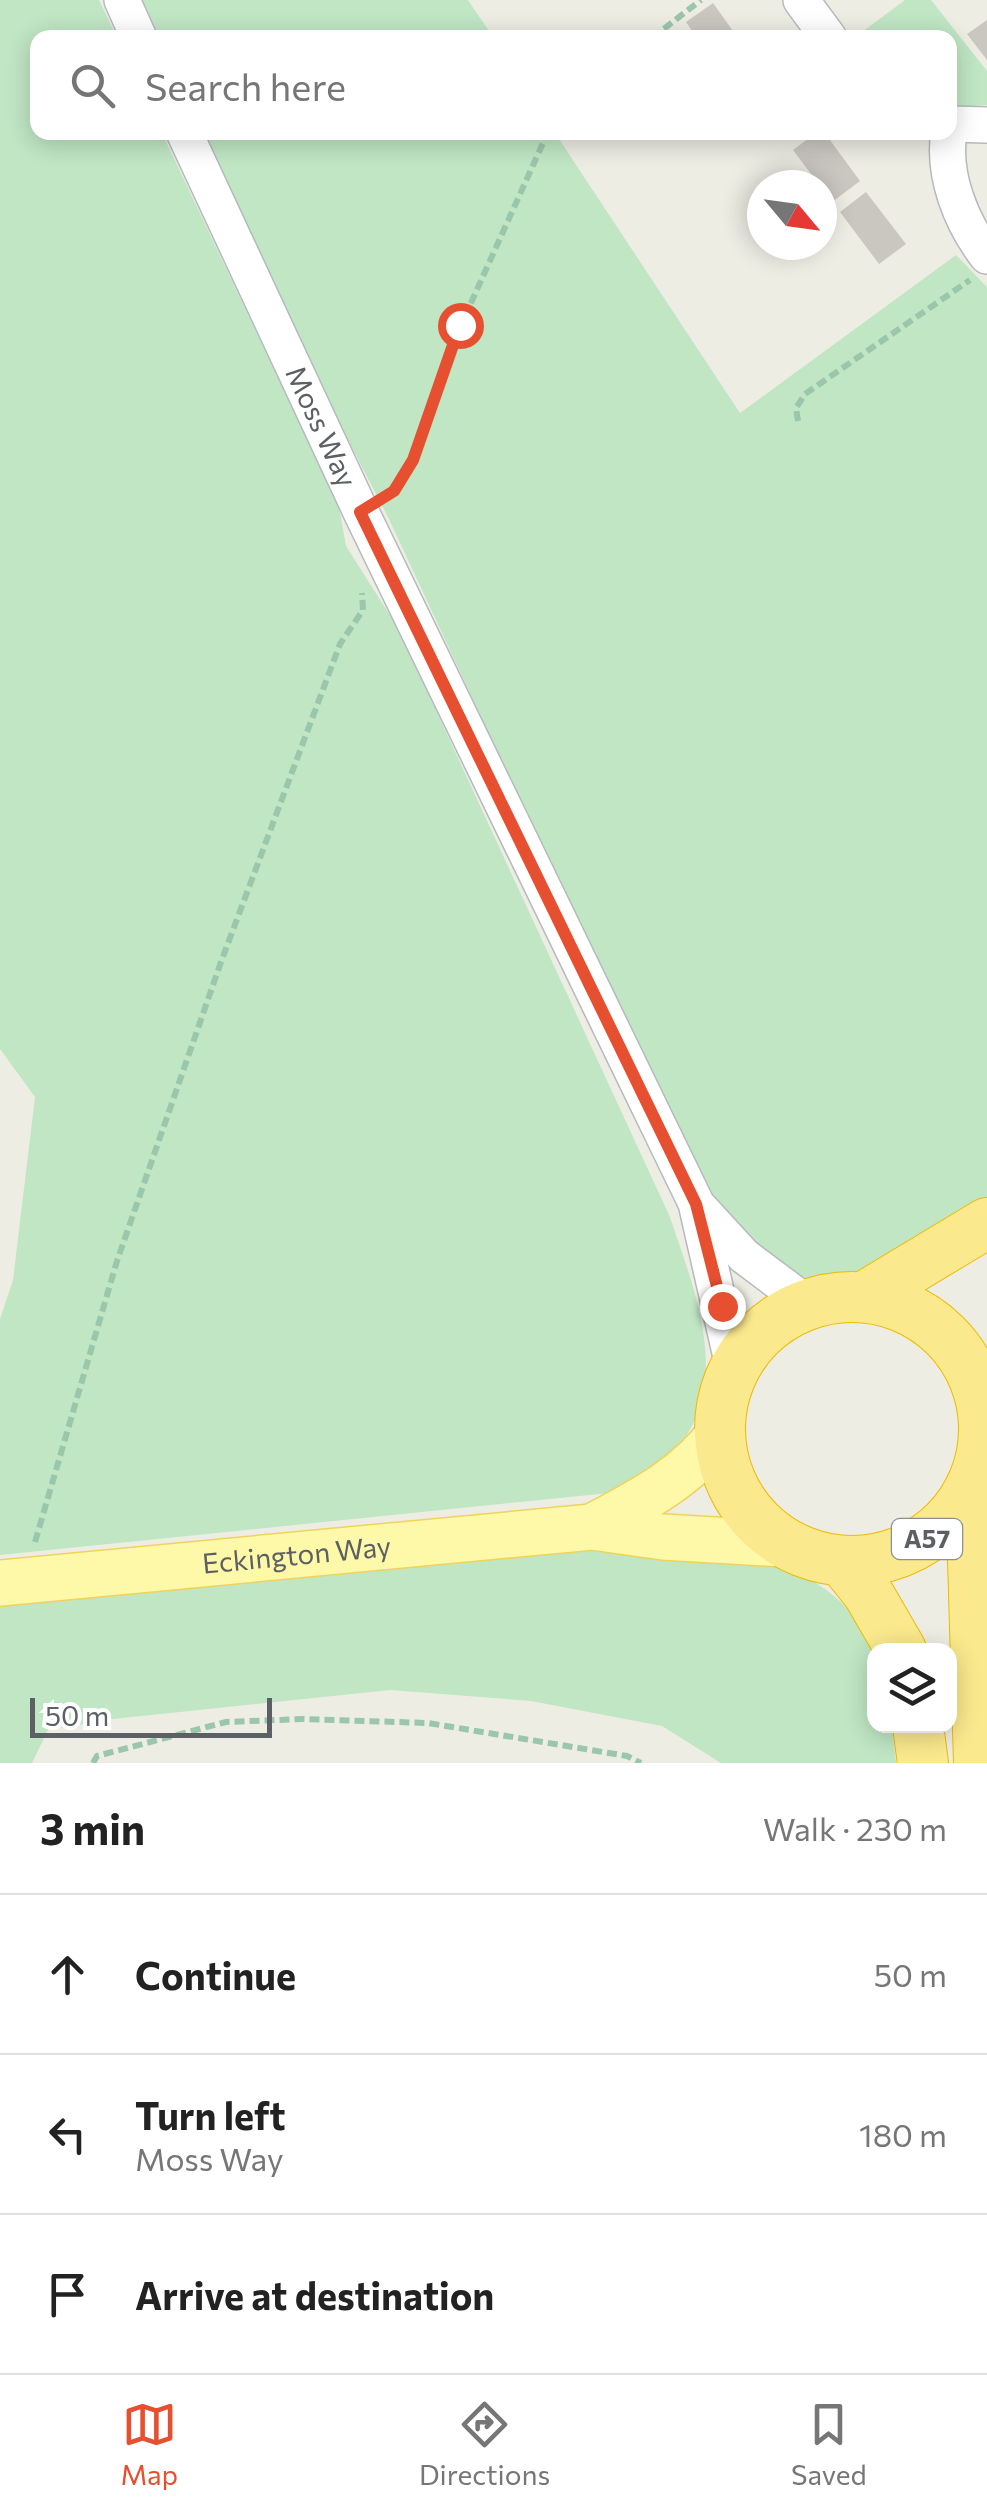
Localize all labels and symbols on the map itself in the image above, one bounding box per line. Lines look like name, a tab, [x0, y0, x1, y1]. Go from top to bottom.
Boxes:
north arrow	[747, 170, 837, 260]
route start	[438, 303, 484, 349]
street label: Moss Way	[279, 360, 365, 492]
route end	[700, 1284, 746, 1330]
road number: A57	[892, 1519, 962, 1559]
street label: Eckington Way	[201, 1528, 392, 1580]
scale bar	[30, 1693, 272, 1738]

